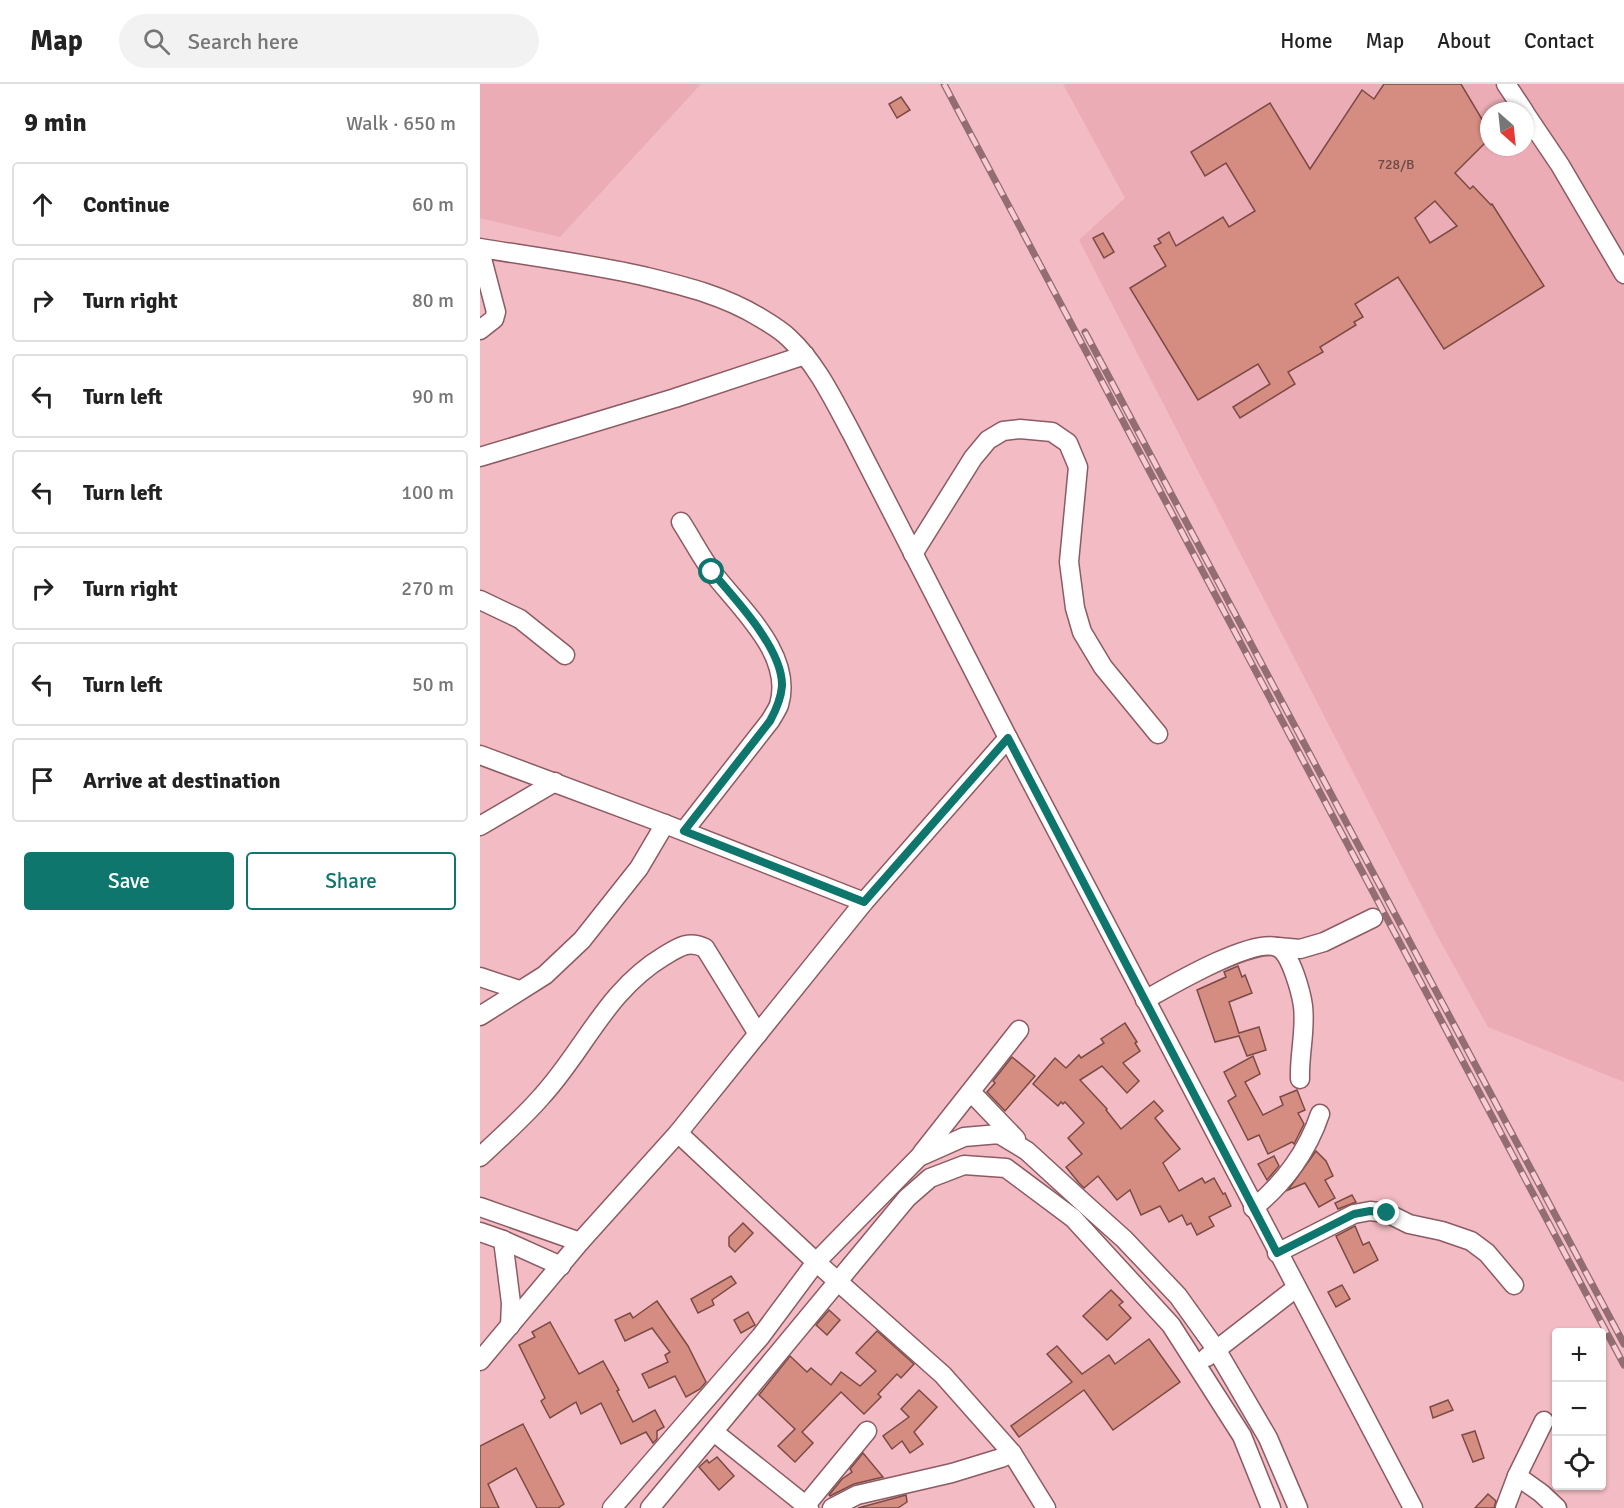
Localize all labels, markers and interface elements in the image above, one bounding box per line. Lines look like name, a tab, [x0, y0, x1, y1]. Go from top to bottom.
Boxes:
search box	[119, 14, 539, 68]
text: Map	[30, 24, 83, 58]
icon: search	[140, 25, 173, 58]
text: Search here	[188, 28, 299, 55]
text: Home	[1280, 28, 1333, 54]
text: Map	[1366, 28, 1404, 54]
text: About	[1437, 28, 1491, 54]
text: Contact	[1524, 28, 1594, 54]
north arrow	[1480, 102, 1534, 156]
text: 9 min	[24, 107, 87, 139]
text: Walk · 650 m	[346, 111, 456, 136]
house number: 728/B	[1377, 156, 1415, 173]
icon: ahead	[26, 188, 59, 221]
text: Continue	[83, 191, 170, 218]
text: 60 m	[412, 192, 454, 217]
icon: right	[26, 284, 59, 317]
text: Turn right	[83, 287, 178, 314]
text: 80 m	[412, 288, 454, 313]
icon: left	[26, 380, 59, 413]
text: Turn left	[83, 383, 163, 410]
text: 90 m	[412, 384, 454, 409]
icon: left	[26, 476, 59, 509]
text: Turn left	[83, 479, 163, 506]
text: 100 m	[401, 480, 454, 505]
route start	[698, 558, 724, 584]
icon: right	[26, 572, 59, 605]
text: Turn right	[83, 575, 178, 602]
text: 270 m	[401, 576, 454, 601]
icon: left	[26, 668, 59, 701]
text: Turn left	[83, 671, 163, 698]
text: 50 m	[412, 672, 454, 697]
icon: arrive	[26, 764, 59, 797]
text: Arrive at destination	[83, 767, 280, 794]
button: Save	[24, 852, 234, 910]
button: Share	[246, 852, 456, 910]
route end	[1373, 1199, 1399, 1225]
map controls	[1552, 1328, 1606, 1490]
button: +	[1552, 1328, 1606, 1382]
button: −	[1552, 1382, 1606, 1436]
button: locate	[1552, 1436, 1606, 1490]

